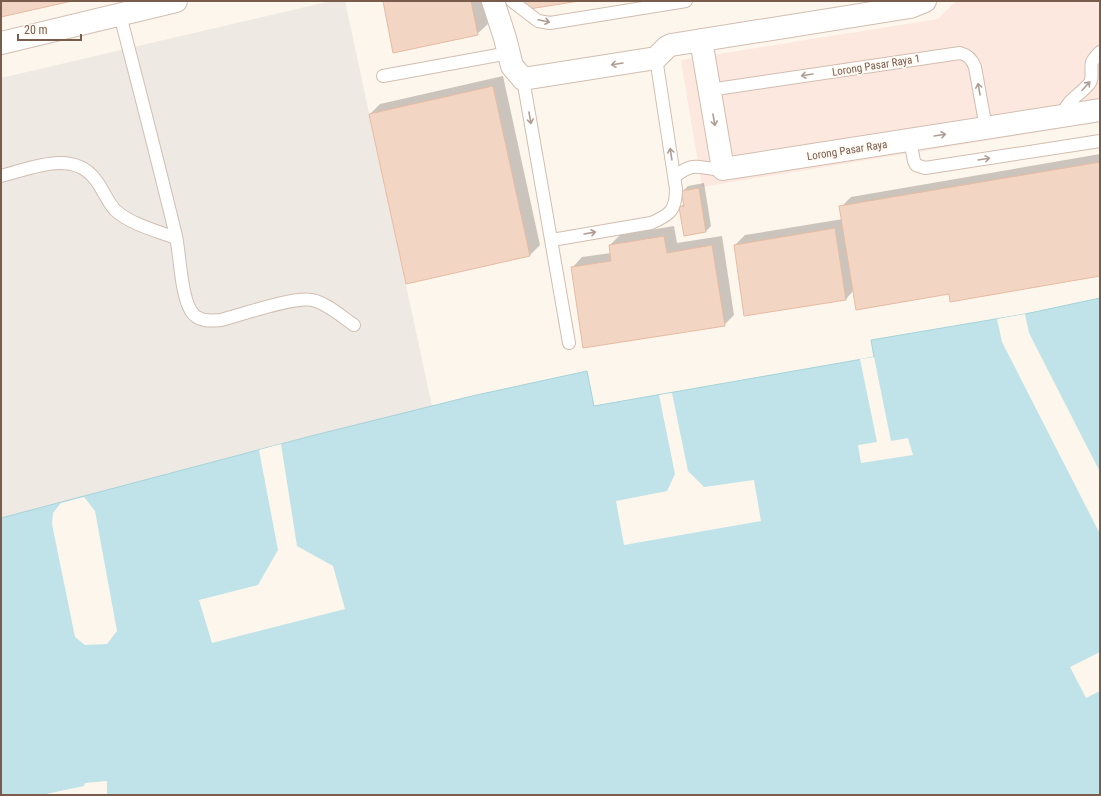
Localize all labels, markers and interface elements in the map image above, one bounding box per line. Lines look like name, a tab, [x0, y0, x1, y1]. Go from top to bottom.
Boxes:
scale bar	[18, 16, 81, 42]
one-way arrow	[537, 18, 550, 26]
text: 20 m	[24, 23, 48, 37]
street label: Lorong Pasar Raya 1	[831, 52, 921, 79]
one-way arrow	[611, 60, 624, 68]
one-way arrow	[801, 71, 814, 79]
one-way arrow	[1081, 81, 1091, 91]
one-way arrow	[975, 83, 983, 96]
one-way arrow	[526, 111, 534, 124]
one-way arrow	[711, 113, 719, 126]
one-way arrow	[933, 131, 946, 139]
street label: Lorong Pasar Raya	[806, 138, 888, 163]
one-way arrow	[667, 148, 675, 161]
one-way arrow	[977, 155, 990, 163]
one-way arrow	[583, 229, 596, 237]

